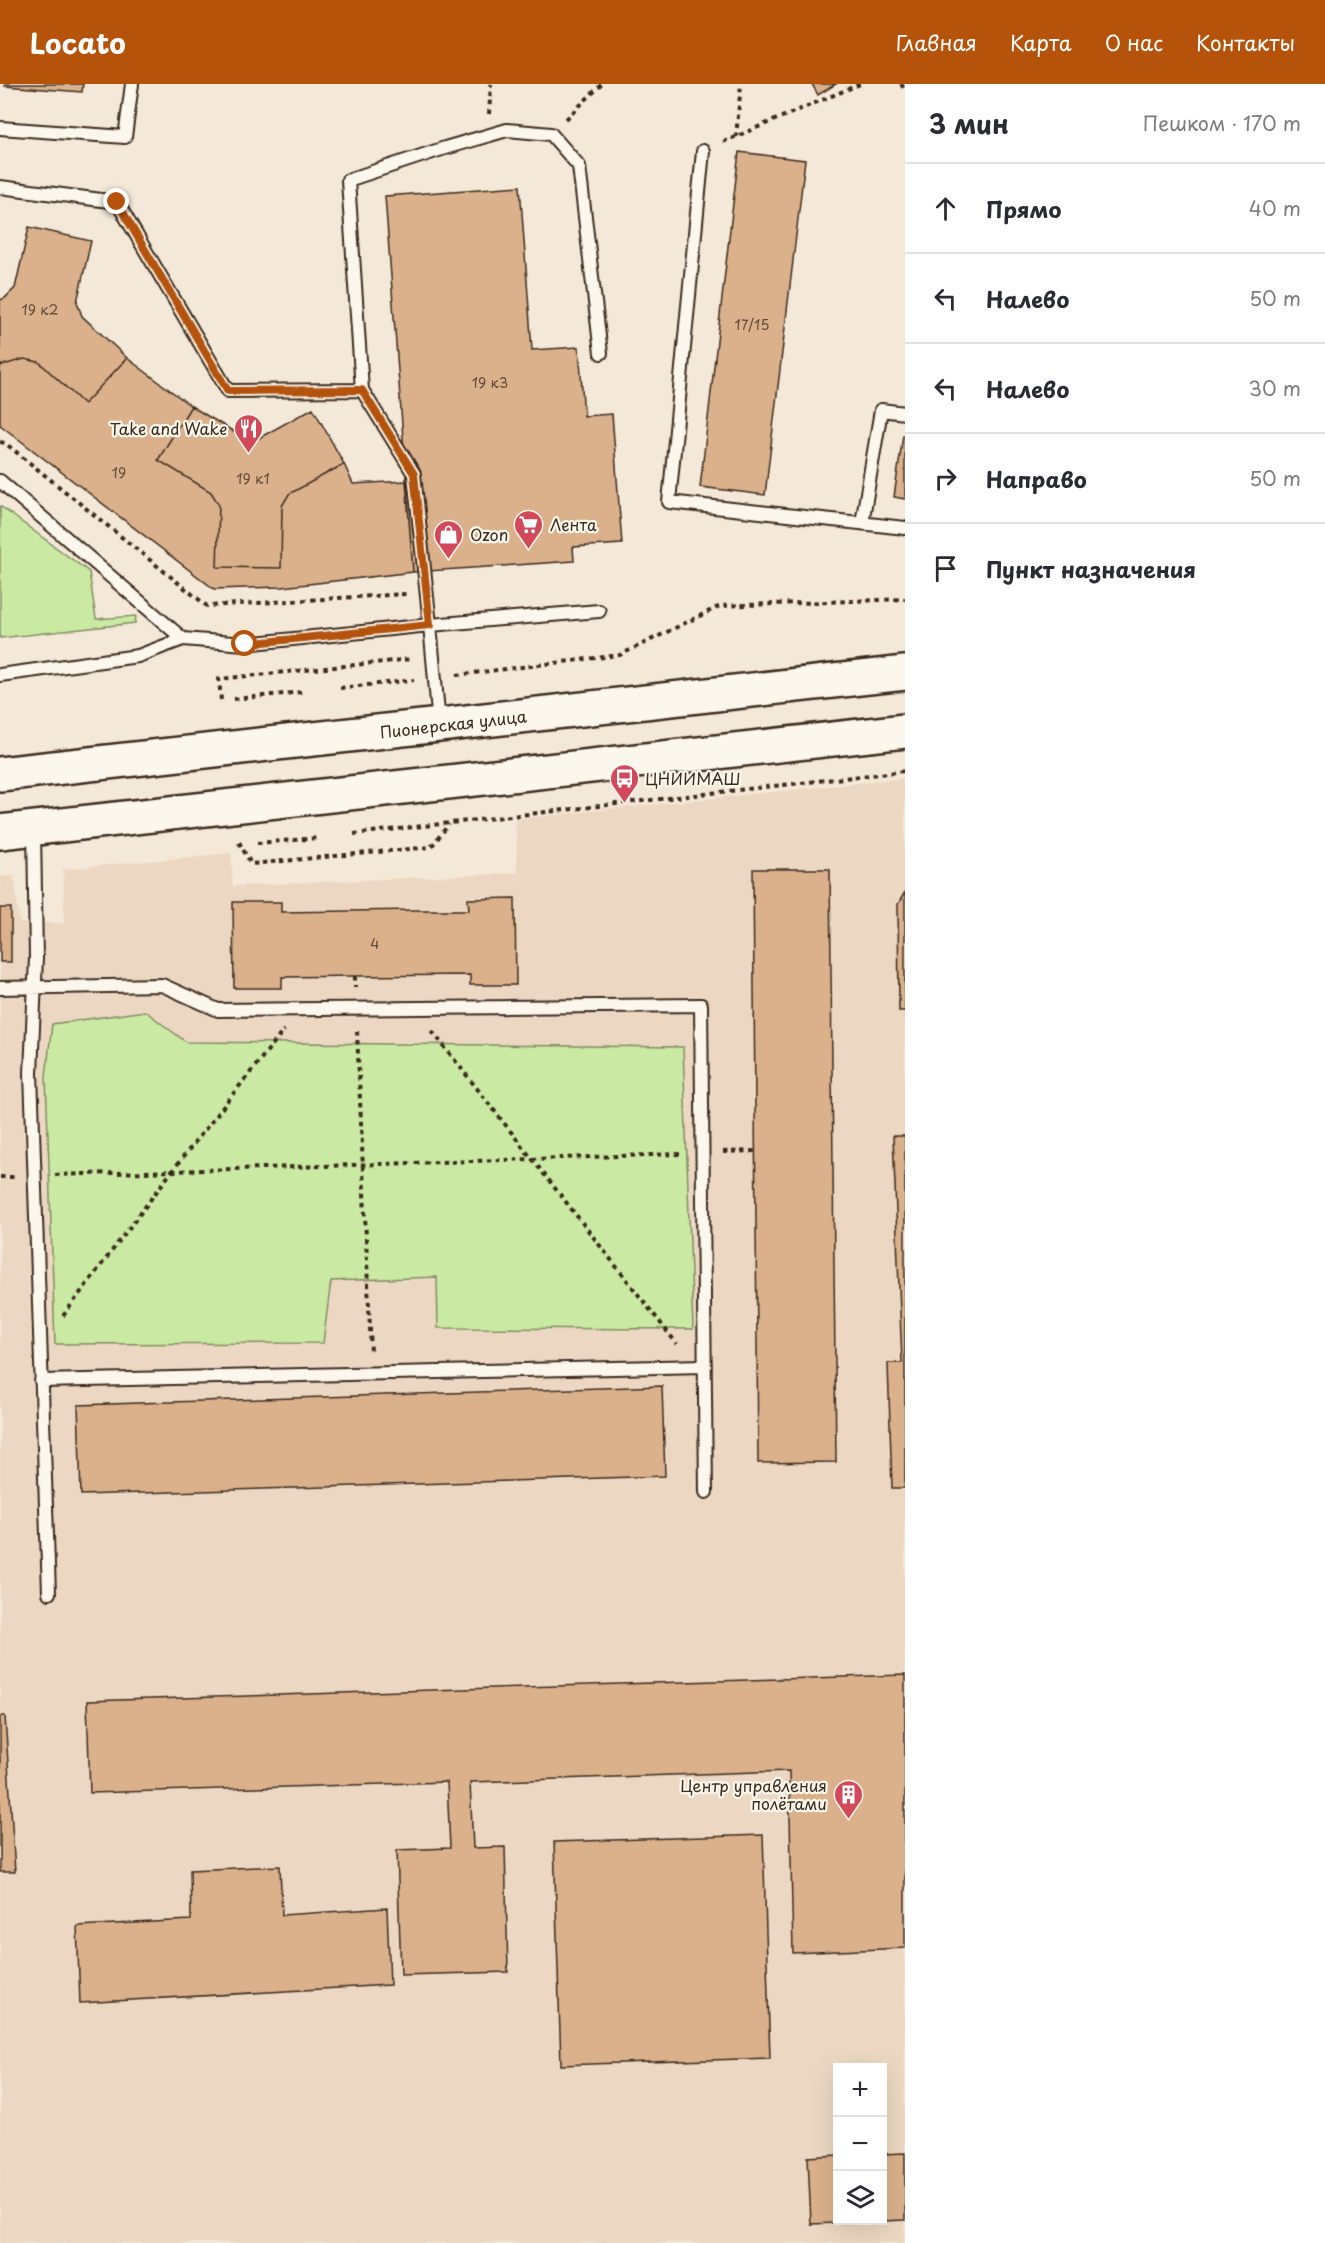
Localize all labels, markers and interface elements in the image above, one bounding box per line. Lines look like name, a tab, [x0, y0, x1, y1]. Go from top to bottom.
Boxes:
text: Locato	[30, 21, 126, 64]
text: Главная	[896, 26, 977, 58]
text: Карта	[1010, 26, 1072, 58]
text: О нас	[1105, 26, 1163, 58]
text: Контакты	[1196, 26, 1295, 58]
text: 3 мин	[929, 104, 1009, 143]
text: Пешком · 170 m	[1143, 108, 1301, 138]
route end	[103, 188, 129, 214]
icon: ahead	[929, 192, 962, 225]
text: Прямо	[986, 192, 1061, 225]
text: 40 m	[1249, 193, 1301, 223]
icon: left	[929, 282, 962, 315]
text: Налево	[986, 282, 1069, 315]
text: 50 m	[1249, 283, 1301, 313]
house number: 19 к2	[21, 299, 59, 320]
house number: 17/15	[735, 314, 769, 335]
house number: 19 к3	[472, 372, 508, 393]
icon: left	[929, 372, 962, 405]
text: Налево	[986, 372, 1069, 405]
text: 30 m	[1248, 373, 1301, 403]
restaurant icon: Take and Wake	[232, 412, 264, 454]
place label: Take and Wake	[110, 416, 227, 440]
house number: 19	[112, 462, 126, 483]
icon: right	[929, 462, 962, 495]
text: Направо	[986, 462, 1087, 495]
text: 50 m	[1249, 463, 1301, 493]
house number: 19 к1	[236, 468, 270, 489]
supermarket icon: Лента	[513, 508, 545, 550]
place label: Лента	[550, 512, 597, 536]
shop icon: Ozon	[433, 518, 465, 560]
place label: Ozon	[470, 522, 508, 546]
icon: arrive	[929, 552, 962, 585]
text: Пункт назначения	[986, 552, 1196, 585]
route start	[231, 630, 257, 656]
street label: Пионерская улица	[379, 703, 528, 744]
bus stop icon: ЦНИИМАШ	[608, 762, 640, 804]
place label: ЦНИИМАШ	[645, 766, 741, 790]
house number: 4	[370, 933, 380, 954]
place label: Центр управления полётами	[680, 1773, 827, 1815]
building icon: Центр управления полётами	[832, 1778, 864, 1820]
map controls	[833, 2063, 887, 2225]
button: +	[833, 2063, 887, 2117]
button: −	[833, 2117, 887, 2171]
button: layers	[833, 2171, 887, 2225]

